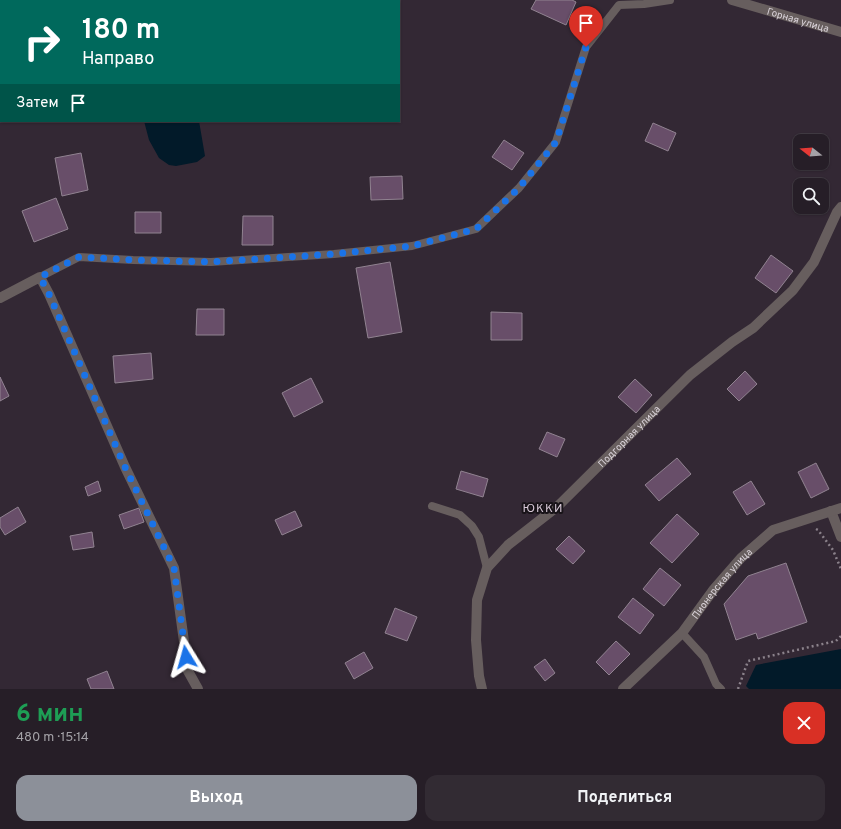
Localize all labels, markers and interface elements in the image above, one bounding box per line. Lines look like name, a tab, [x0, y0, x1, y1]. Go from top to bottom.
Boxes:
pin	[569, 6, 603, 47]
street label: Горная улица	[765, 6, 830, 36]
icon: arrive	[575, 12, 597, 34]
text: 180 m	[82, 13, 160, 49]
icon: right	[16, 16, 68, 68]
text: Направо	[82, 48, 154, 71]
icon: arrive	[67, 92, 89, 114]
text: Затем	[16, 94, 59, 113]
north arrow	[793, 134, 829, 170]
map controls	[793, 134, 829, 214]
button: search	[793, 178, 829, 214]
street label: Подгорная улица	[596, 403, 664, 471]
district label: ЮККИ	[523, 501, 563, 517]
street label: Пионерская улица	[689, 546, 756, 622]
position arrow	[165, 636, 207, 678]
text: 6 мин	[16, 700, 84, 730]
button: close	[783, 702, 825, 744]
text: 480 m · 15:14	[16, 730, 89, 746]
button: Выход	[16, 775, 417, 821]
button: Поделиться	[425, 775, 825, 821]

